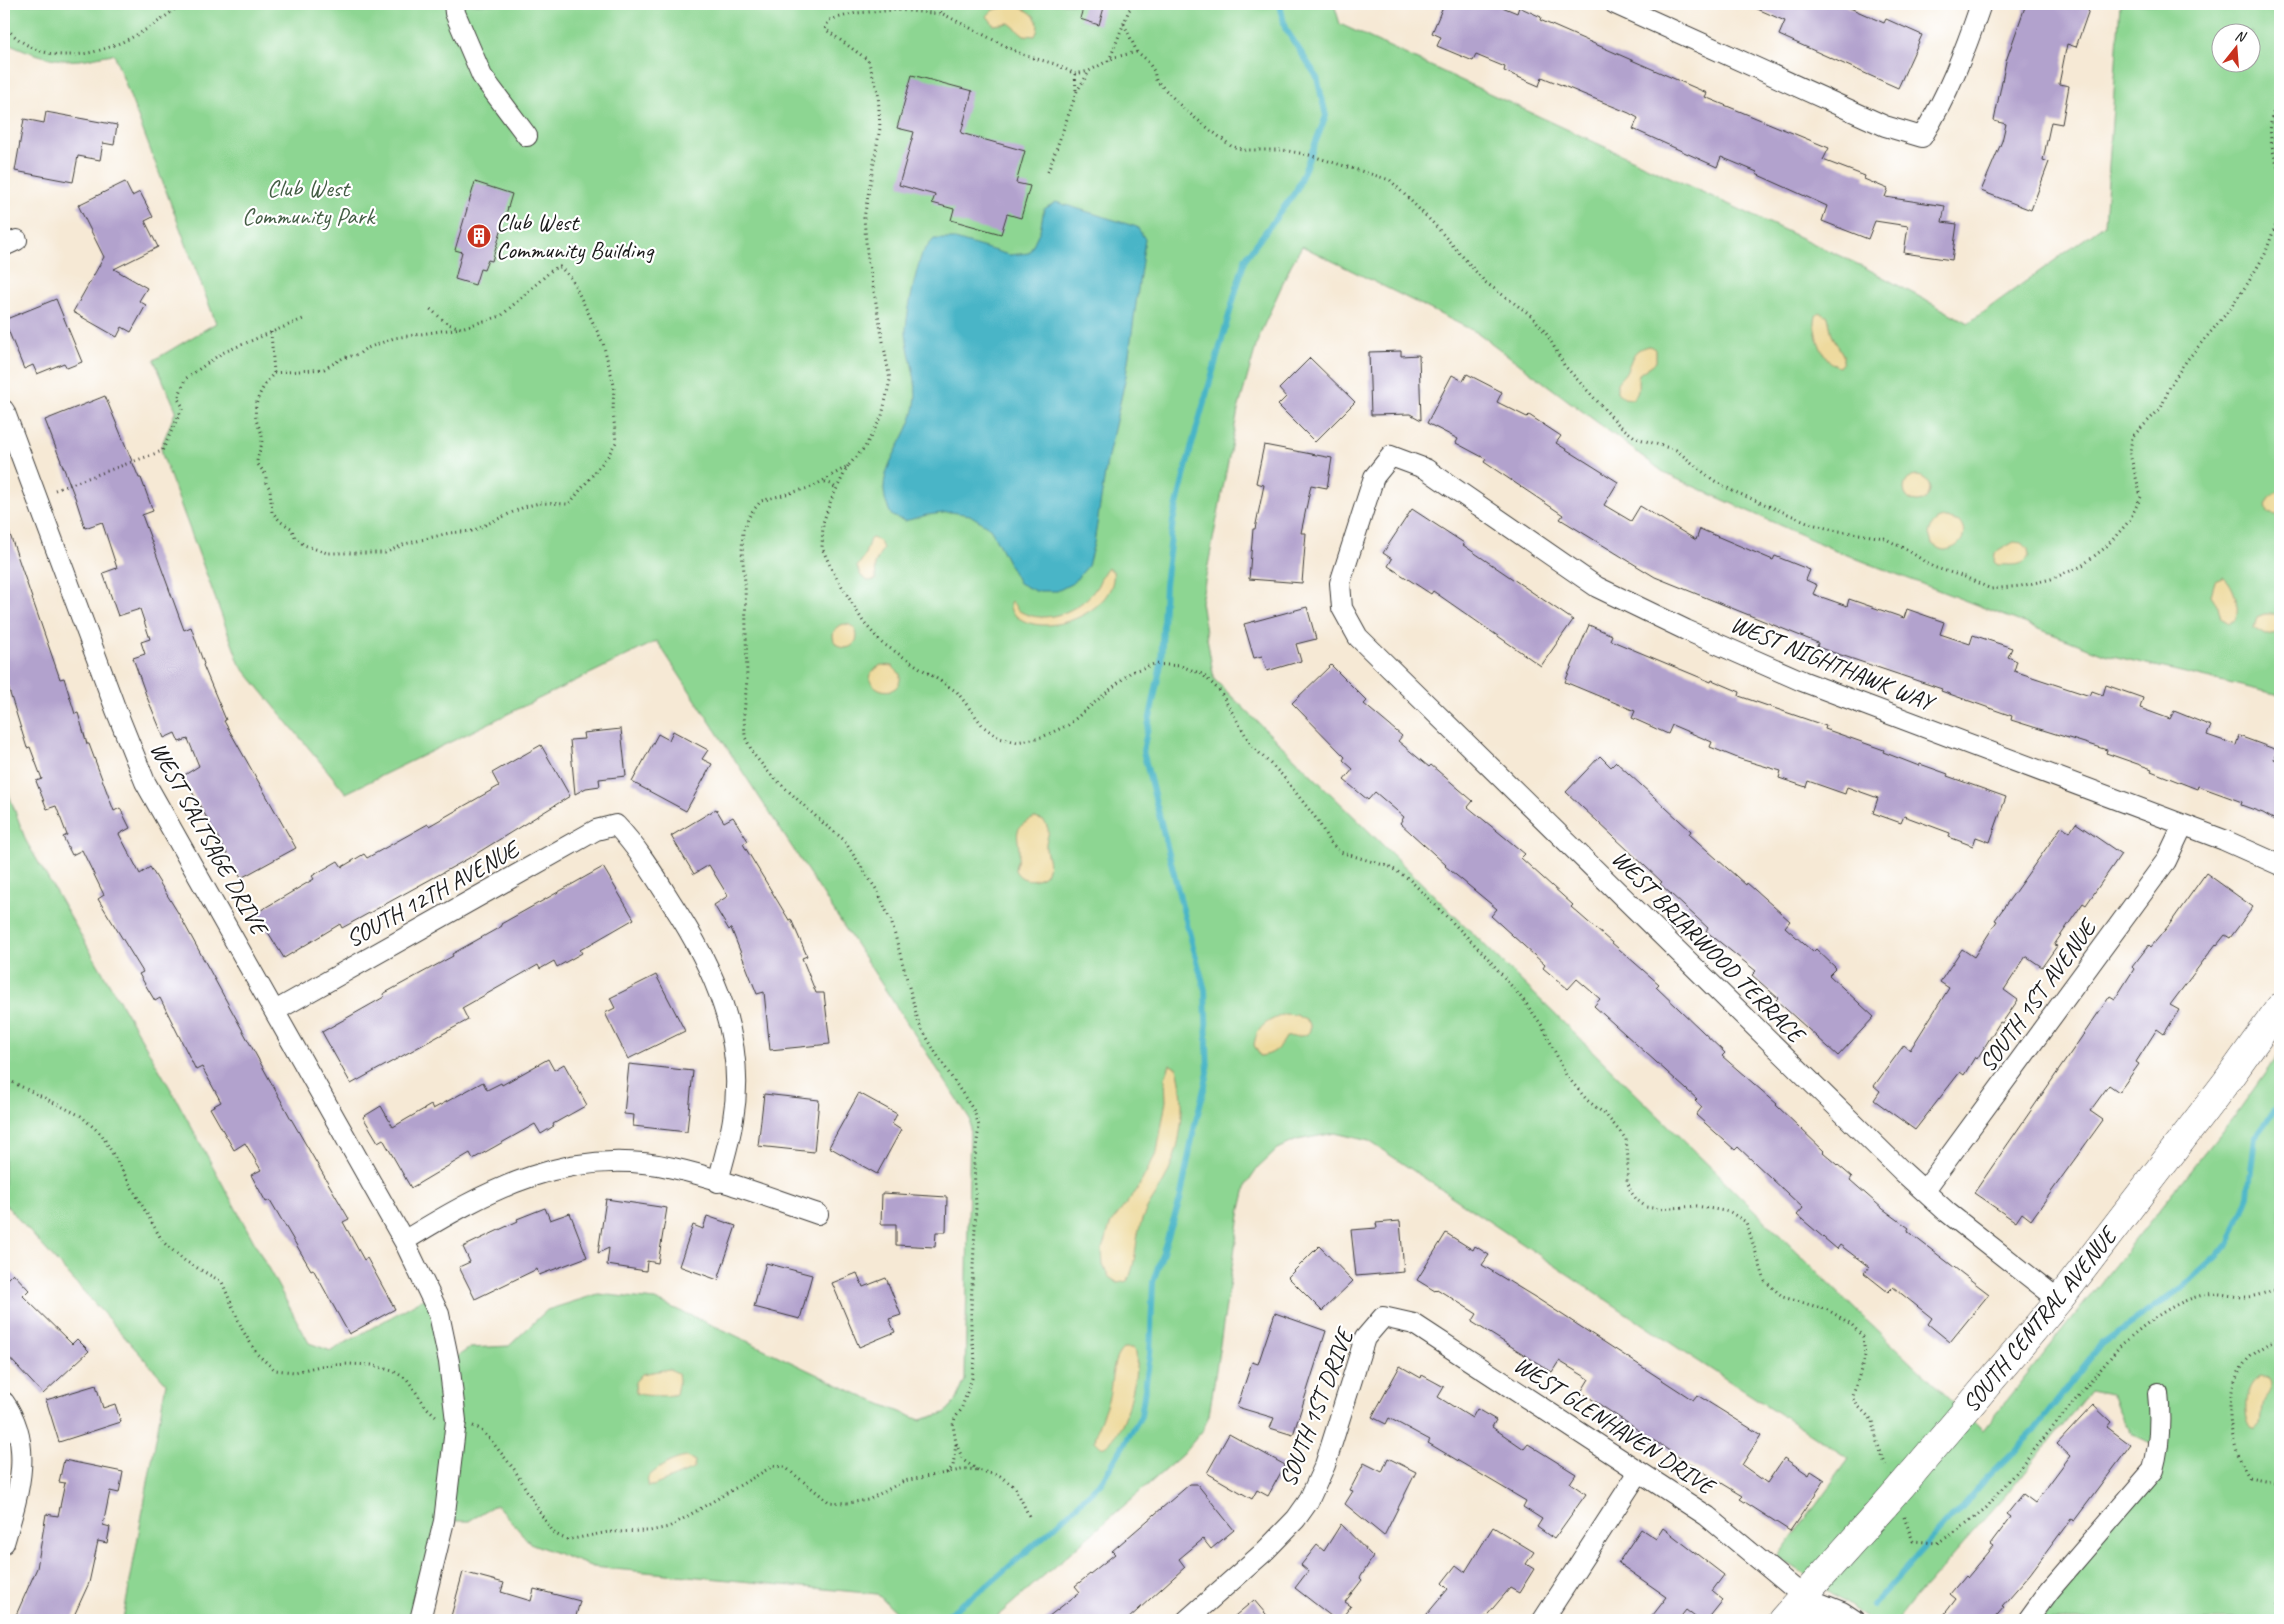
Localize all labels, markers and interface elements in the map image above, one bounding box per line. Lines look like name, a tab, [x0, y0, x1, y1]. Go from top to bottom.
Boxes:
north arrow	[2212, 22, 2262, 72]
text: N	[2233, 27, 2249, 46]
park label: Club West Community Park	[242, 173, 376, 231]
place label: Club West Community Building	[496, 207, 655, 265]
building icon: Club West Community Building	[466, 223, 492, 249]
street label: WEST NIGHTHAWK WAY	[1726, 609, 1940, 718]
street label: WEST SALTSAGE DRIVE	[144, 737, 276, 942]
street label: SOUTH 12TH AVENUE	[341, 833, 526, 954]
street label: WEST BRIARWOOD TERRACE	[1606, 844, 1812, 1050]
street label: SOUTH 1ST AVENUE	[1972, 912, 2104, 1078]
street label: SOUTH CENTRAL AVENUE	[1955, 1220, 2124, 1418]
street label: SOUTH 1ST DRIVE	[1272, 1323, 1361, 1491]
street label: WEST GLENHAVEN DRIVE	[1508, 1349, 1722, 1502]

